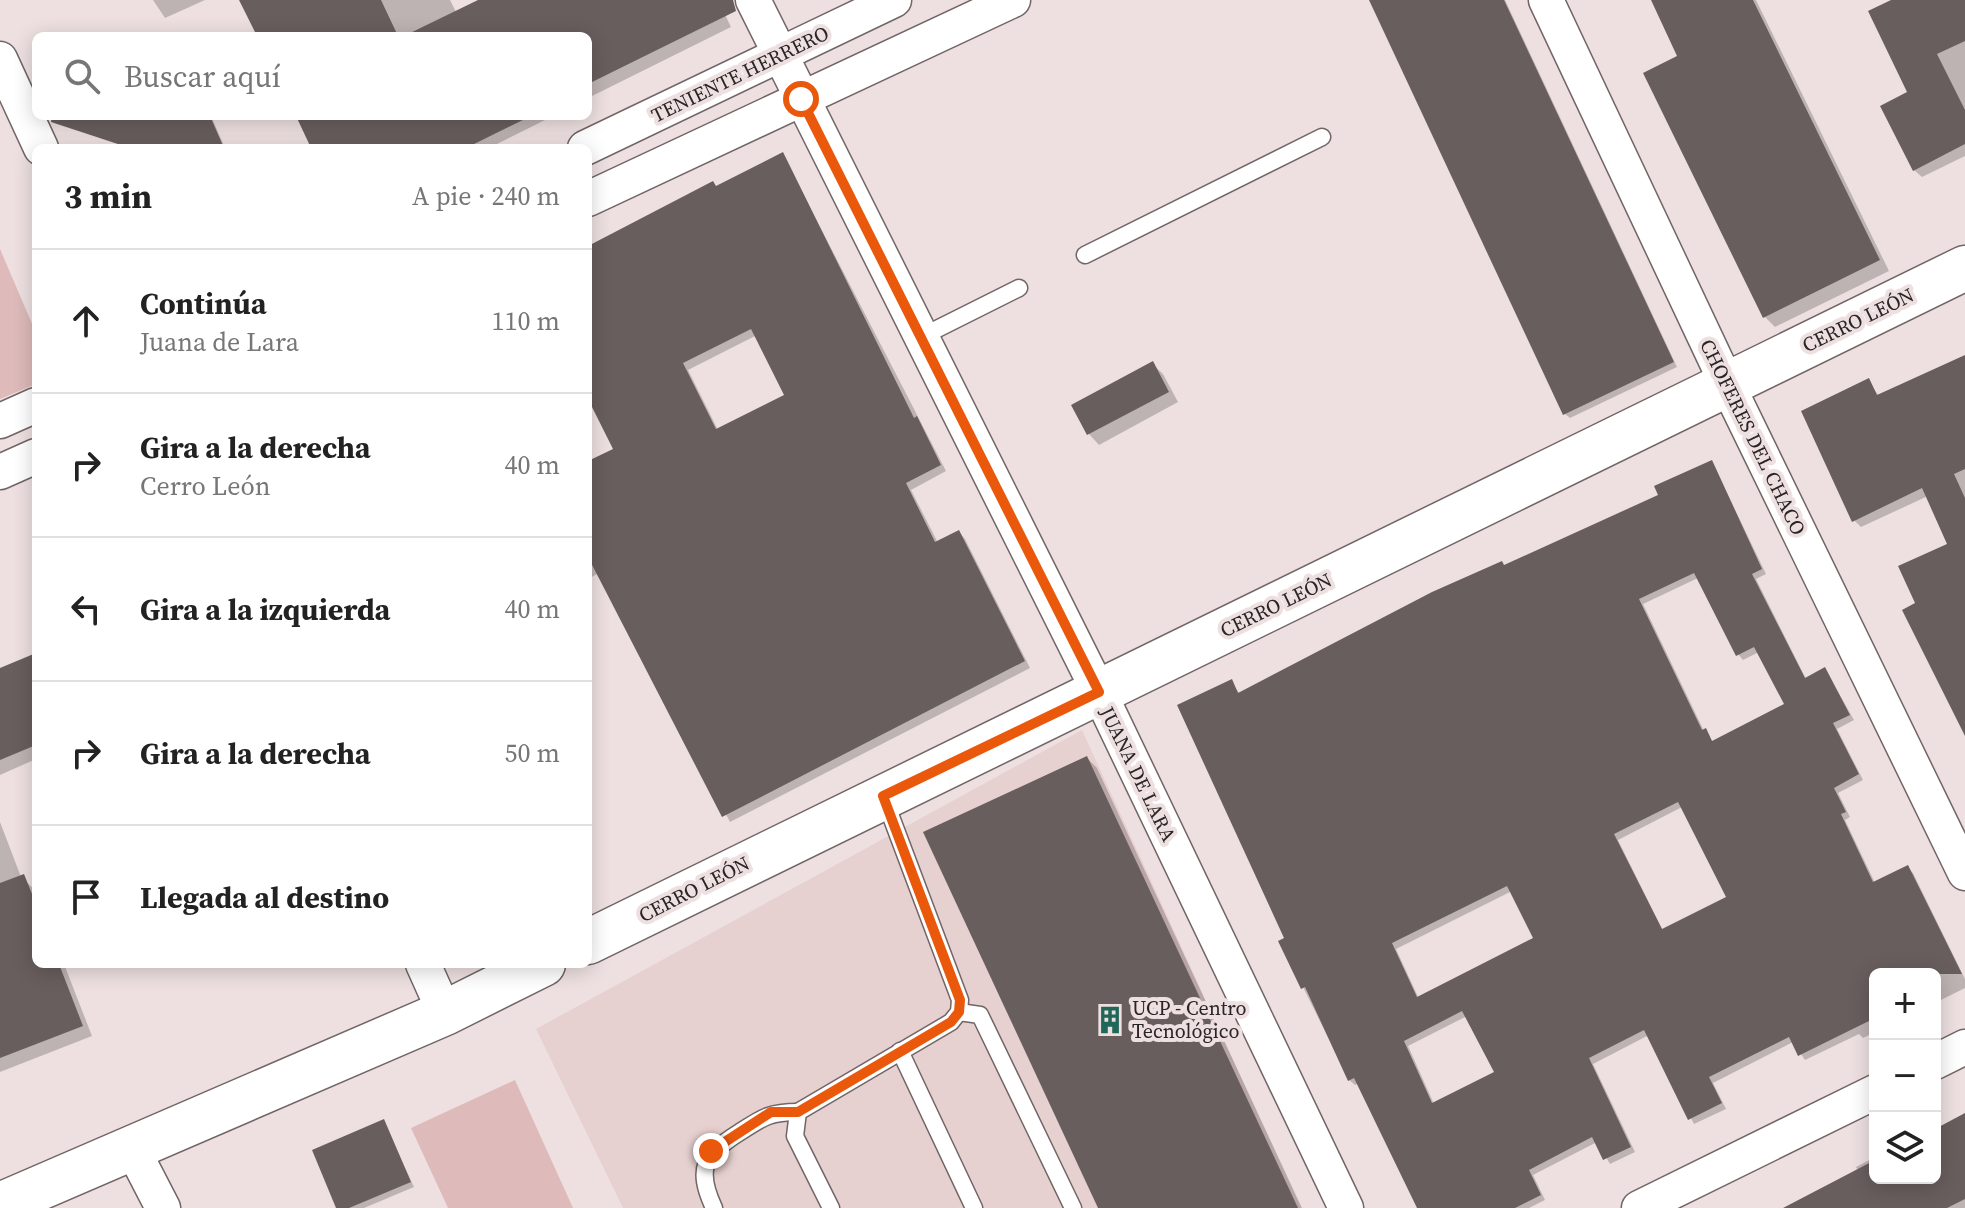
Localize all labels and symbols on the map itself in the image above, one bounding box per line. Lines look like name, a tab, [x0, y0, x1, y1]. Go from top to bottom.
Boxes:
street label: TENIENTE HERRERO	[647, 19, 833, 129]
route start	[783, 81, 819, 117]
street label: CERRO LEÓN	[1797, 281, 1919, 359]
street label: CHOFERES DEL CHACO	[1693, 334, 1813, 540]
street label: CERRO LEÓN	[1215, 566, 1337, 644]
street label: JUANA DE LARA	[1093, 701, 1183, 847]
street label: CERRO LEÓN	[634, 849, 754, 929]
place label: UCP - Centro Tecnológico	[1132, 994, 1246, 1045]
building icon: UCP - Centro Tecnológico	[1095, 1005, 1125, 1035]
route end	[693, 1133, 729, 1169]

